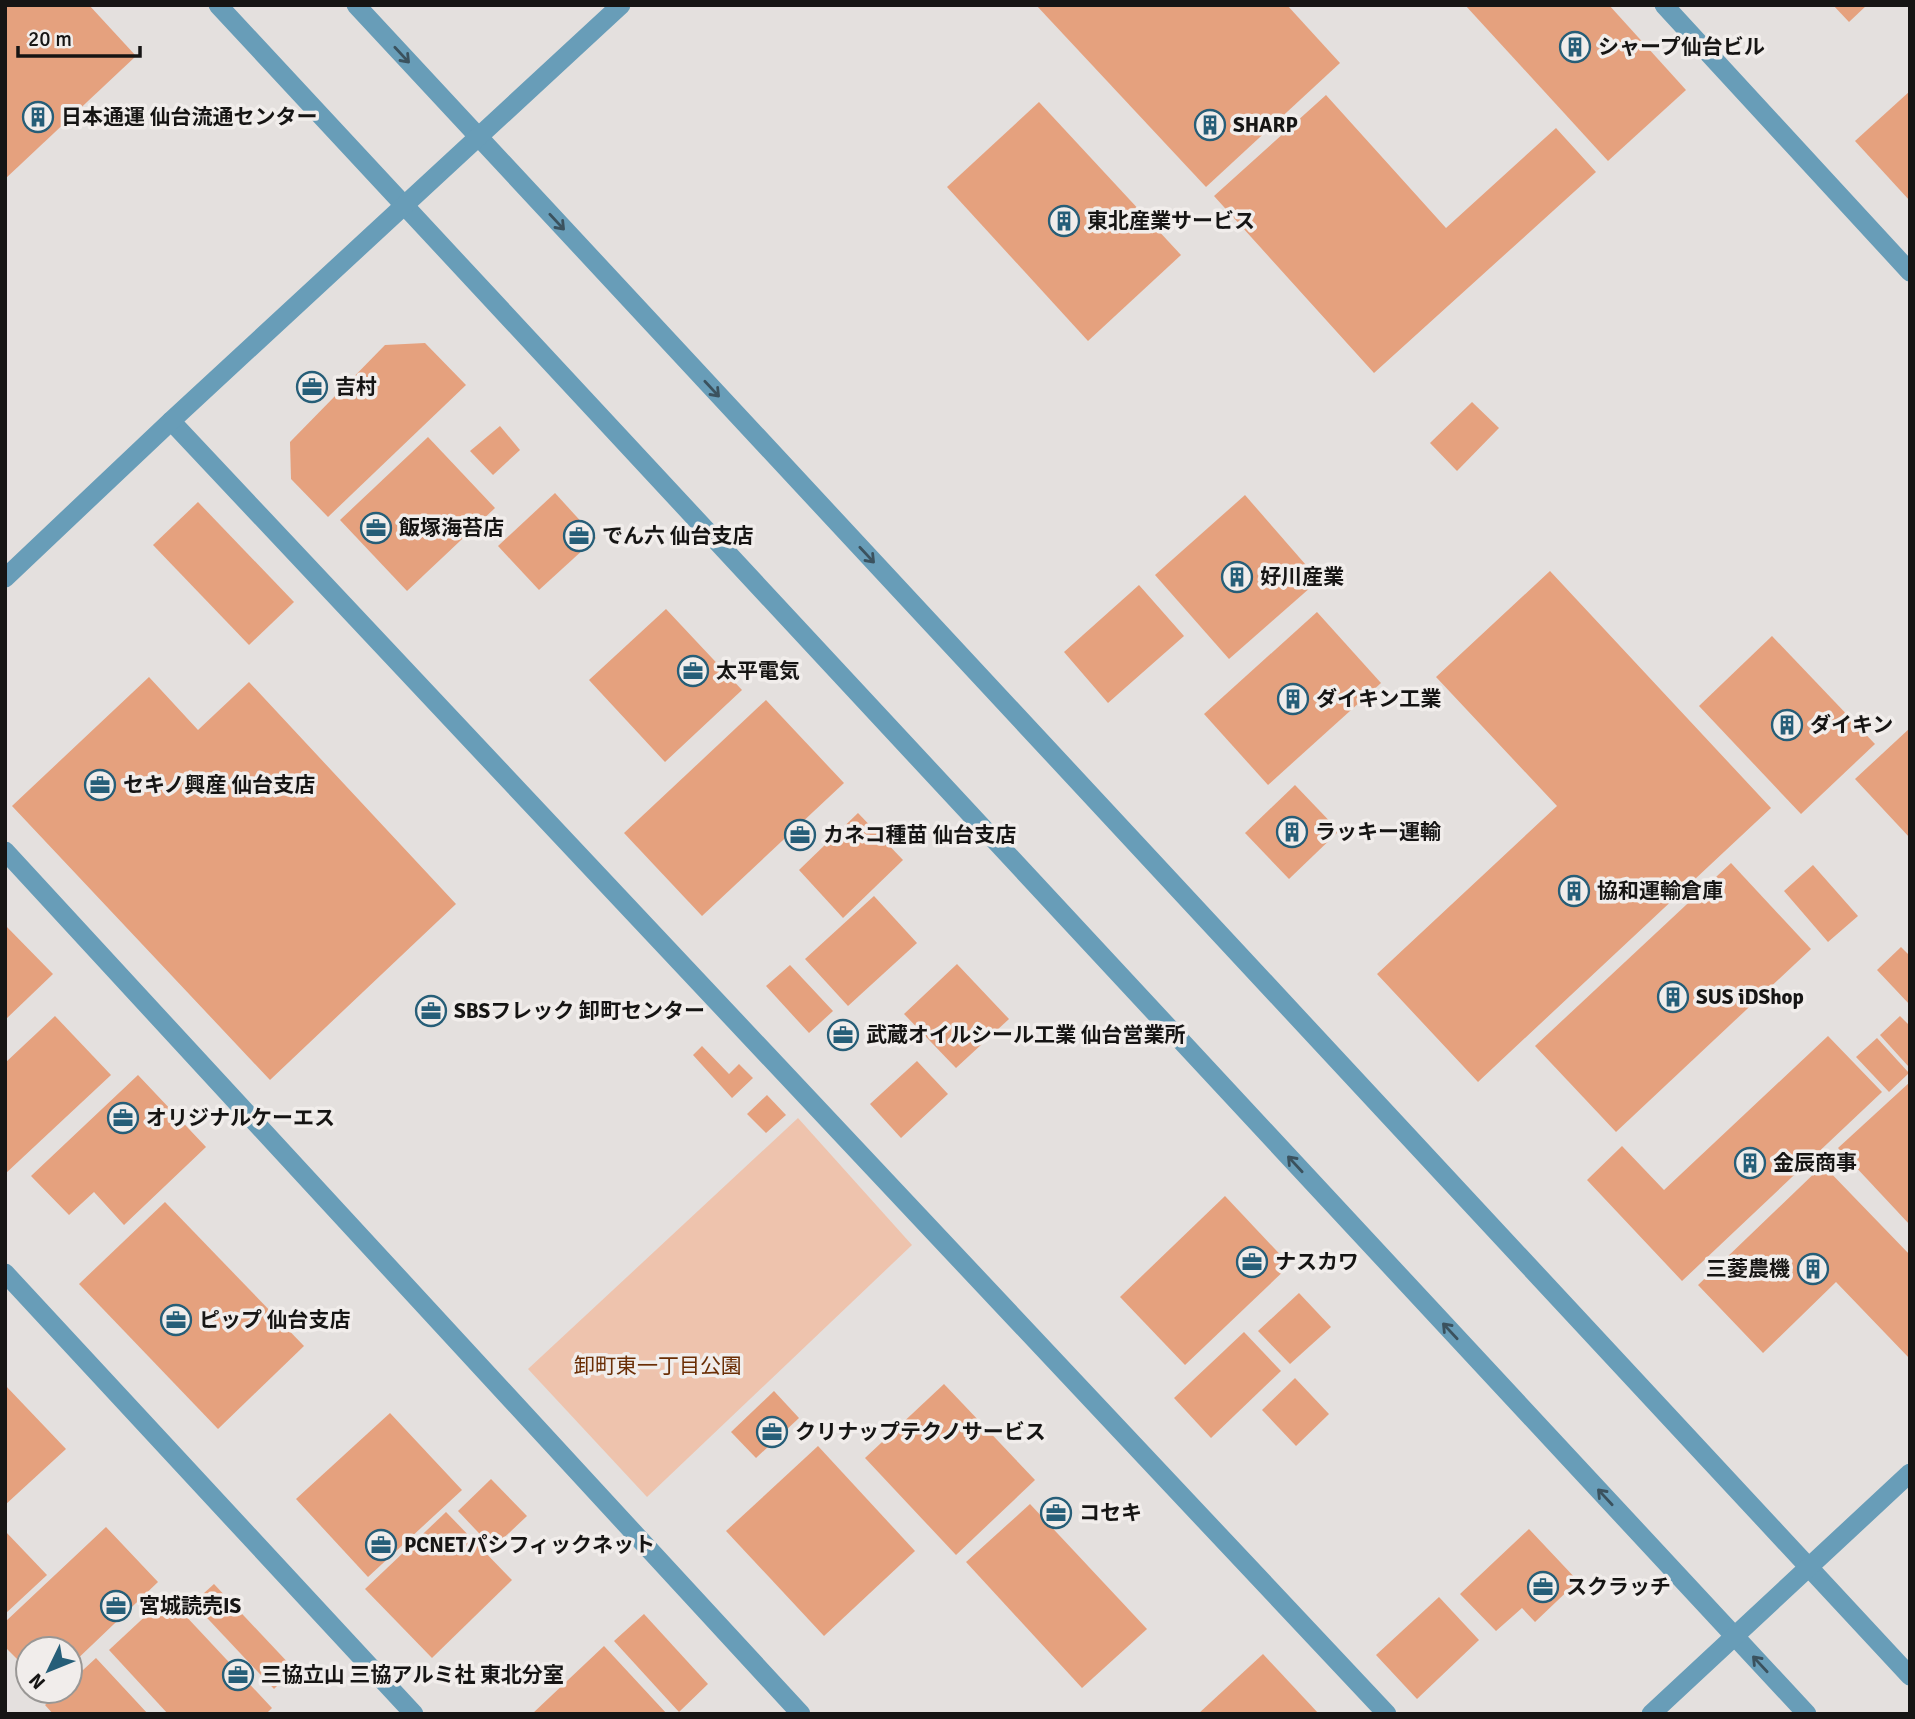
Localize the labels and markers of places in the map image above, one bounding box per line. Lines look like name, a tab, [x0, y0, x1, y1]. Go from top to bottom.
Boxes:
building icon: シャープ仙台ビル	[1558, 30, 1592, 64]
place label: シャープ仙台ビル	[1598, 34, 1765, 60]
building icon: 日本通運 仙台流通センター	[21, 100, 55, 134]
place label: 日本通運 仙台流通センター	[61, 104, 318, 130]
building icon: SHARP	[1193, 108, 1227, 142]
place label: SHARP	[1233, 112, 1298, 138]
building icon: 東北産業サービス	[1047, 204, 1081, 238]
place label: 東北産業サービス	[1087, 208, 1255, 234]
office icon: 吉村	[295, 370, 329, 404]
place label: 吉村	[335, 374, 377, 400]
office icon: 飯塚海苔店	[359, 511, 393, 545]
place label: 飯塚海苔店	[398, 515, 504, 541]
office icon: でん六 仙台支店	[562, 519, 596, 553]
place label: でん六 仙台支店	[602, 523, 754, 549]
building icon: 好川産業	[1220, 560, 1254, 594]
place label: 好川産業	[1260, 564, 1344, 590]
office icon: 太平電気	[676, 654, 710, 688]
place label: 太平電気	[716, 658, 800, 684]
building icon: ダイキン工業	[1276, 682, 1310, 716]
place label: ダイキン工業	[1316, 686, 1441, 712]
building icon: ダイキン	[1770, 708, 1804, 742]
place label: ダイキン	[1810, 712, 1893, 738]
office icon: セキノ興産 仙台支店	[83, 768, 117, 802]
place label: セキノ興産 仙台支店	[123, 772, 315, 798]
building icon: ラッキー運輸	[1275, 815, 1309, 849]
office icon: カネコ種苗 仙台支店	[783, 818, 817, 852]
place label: ラッキー運輸	[1315, 819, 1441, 845]
place label: カネコ種苗 仙台支店	[823, 822, 1016, 848]
building icon: 協和運輸倉庫	[1557, 874, 1591, 908]
place label: 協和運輸倉庫	[1597, 878, 1723, 904]
building icon: SUS iDShop	[1656, 980, 1690, 1014]
place label: SUS iDShop	[1696, 984, 1804, 1010]
office icon: SBSフレック 卸町センター	[414, 994, 448, 1028]
place label: SBSフレック 卸町センター	[454, 998, 705, 1024]
office icon: 武蔵オイルシール工業 仙台営業所	[826, 1018, 860, 1052]
place label: 武蔵オイルシール工業 仙台営業所	[866, 1022, 1186, 1048]
office icon: オリジナルケーエス	[106, 1101, 140, 1135]
place label: オリジナルケーエス	[146, 1105, 335, 1131]
building icon: 金辰商事	[1733, 1146, 1767, 1180]
place label: 金辰商事	[1773, 1150, 1857, 1176]
office icon: ナスカワ	[1235, 1245, 1269, 1279]
place label: ナスカワ	[1275, 1249, 1359, 1275]
building icon: 三菱農機	[1796, 1252, 1830, 1286]
place label: 三菱農機	[1706, 1256, 1790, 1282]
office icon: ピップ 仙台支店	[159, 1303, 193, 1337]
place label: ピップ 仙台支店	[199, 1307, 351, 1333]
office icon: クリナップテクノサービス	[755, 1415, 789, 1449]
place label: クリナップテクノサービス	[795, 1419, 1046, 1445]
office icon: コセキ	[1039, 1496, 1073, 1530]
place label: コセキ	[1079, 1500, 1142, 1526]
office icon: PCNETパシフィックネット	[364, 1528, 398, 1562]
place label: PCNETパシフィックネット	[404, 1532, 655, 1558]
office icon: スクラッチ	[1526, 1570, 1560, 1604]
place label: スクラッチ	[1566, 1574, 1671, 1600]
office icon: 宮城読売IS	[99, 1589, 133, 1623]
place label: 宮城読売IS	[139, 1593, 242, 1619]
office icon: 三協立山 三協アルミ社 東北分室	[221, 1658, 255, 1692]
place label: 三協立山 三協アルミ社 東北分室	[261, 1662, 564, 1688]

